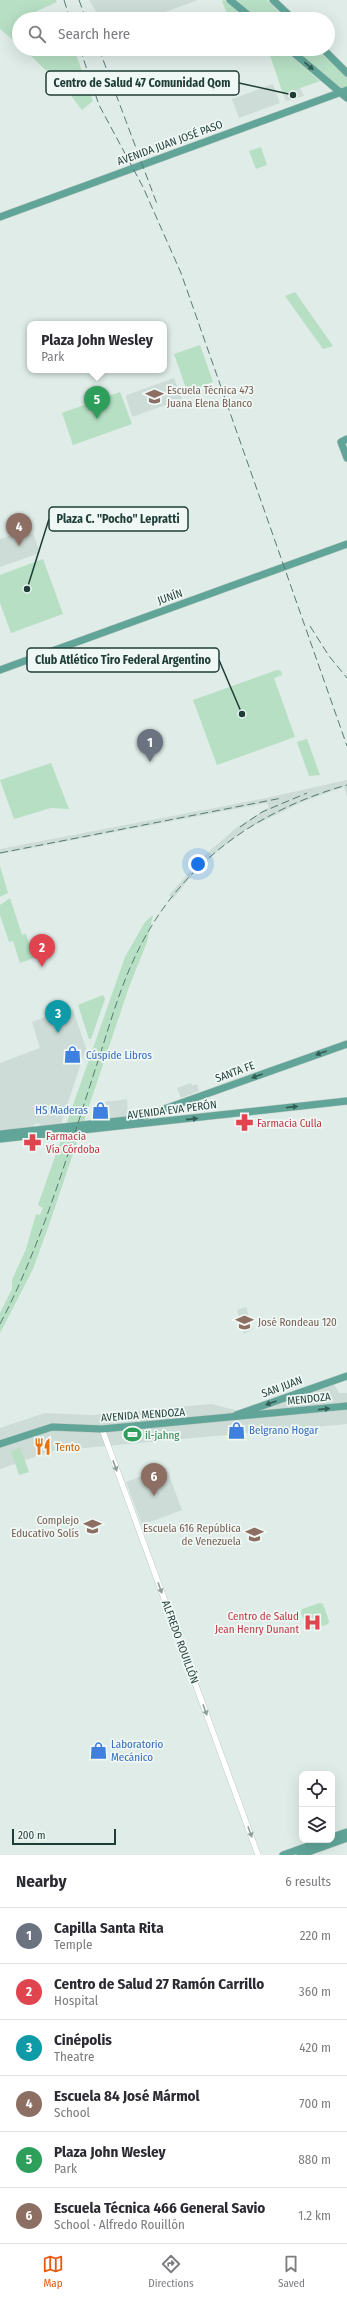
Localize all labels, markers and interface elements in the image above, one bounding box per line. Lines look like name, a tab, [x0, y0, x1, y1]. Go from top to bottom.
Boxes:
search box	[12, 12, 335, 56]
icon: search	[26, 23, 48, 45]
text: Search here	[58, 25, 130, 43]
one-way arrow	[304, 62, 314, 71]
callout: Centro de Salud 47 Comunidad Qom	[46, 71, 239, 95]
text: Centro de Salud 47 Comunidad Qom	[54, 76, 230, 90]
street label: AVENIDA JUAN JOSÉ PASO	[115, 117, 225, 168]
popup	[27, 321, 167, 373]
text: Plaza John Wesley	[41, 331, 153, 349]
text: Park	[41, 349, 64, 364]
place label: Escuela Técnica 473 Juana Elena Blanco	[167, 384, 254, 410]
pin: 5	[84, 386, 110, 419]
school or university icon: Escuela Técnica 473 Juana Elena Blanco	[144, 386, 164, 406]
callout: Plaza C. "Pocho" Lepratti	[49, 507, 188, 531]
text: Plaza C. "Pocho" Lepratti	[56, 512, 180, 526]
pin: 4	[6, 513, 32, 546]
street label: JUNÍN	[155, 586, 184, 607]
callout: Club Atlético Tiro Federal Argentino	[27, 648, 219, 672]
text: Club Atlético Tiro Federal Argentino	[35, 653, 212, 667]
pin: 1	[137, 729, 163, 762]
your location	[188, 854, 208, 874]
pin: 2	[29, 934, 55, 967]
pin: 3	[45, 1000, 71, 1033]
shop icon: Cúspide Libros	[63, 1045, 83, 1065]
place label: Cúspide Libros	[86, 1049, 152, 1062]
one-way arrow	[314, 1051, 326, 1057]
street label: SANTA FE	[214, 1059, 256, 1085]
one-way arrow	[251, 1073, 263, 1079]
street label: AVENIDA EVA PERÓN	[126, 1097, 217, 1122]
shop icon: HS Maderas	[91, 1100, 111, 1120]
place label: HS Maderas	[35, 1104, 88, 1117]
one-way arrow	[286, 1104, 298, 1111]
pharmacy icon: Farmacia Culla	[234, 1113, 254, 1133]
one-way arrow	[186, 1116, 198, 1122]
place label: Farmacia Culla	[257, 1117, 322, 1130]
place label: Farmacia Vía Córdoba	[46, 1130, 100, 1156]
pharmacy icon: Farmacia Vía Córdoba	[23, 1132, 43, 1152]
school or university icon: José Rondeau 120	[235, 1312, 255, 1332]
place label: José Rondeau 120	[258, 1316, 337, 1329]
street label: SAN JUAN	[260, 1374, 304, 1400]
street label: MENDOZA	[287, 1390, 332, 1408]
one-way arrow	[264, 1400, 276, 1406]
one-way arrow	[318, 1405, 330, 1412]
street label: AVENIDA MENDOZA	[101, 1406, 186, 1424]
shop icon: Belgrano Hogar	[226, 1420, 246, 1440]
place label: Belgrano Hogar	[249, 1424, 318, 1437]
sports icon: il-jahng	[122, 1425, 142, 1445]
place label: il-jahng	[145, 1429, 180, 1442]
restaurant icon: Tento	[32, 1437, 52, 1457]
place label: Tento	[55, 1441, 80, 1454]
one-way arrow	[113, 1460, 119, 1472]
pin: 6	[141, 1463, 167, 1496]
place label: Complejo Educativo Solís	[11, 1514, 79, 1540]
school or university icon: Complejo Educativo Solís	[82, 1516, 102, 1536]
place label: Escuela 616 República de Venezuela	[143, 1522, 241, 1548]
school or university icon: Escuela 616 República de Venezuela	[244, 1524, 264, 1544]
one-way arrow	[158, 1582, 164, 1594]
street label: ALFREDO ROUILLÓN	[159, 1598, 202, 1685]
place label: Centro de Salud Jean Henry Dunant	[215, 1610, 299, 1636]
hospital icon: Centro de Salud Jean Henry Dunant	[302, 1612, 322, 1632]
one-way arrow	[202, 1704, 208, 1716]
place label: Laboratorio Mecánico	[111, 1738, 164, 1764]
shop icon: Laboratorio Mecánico	[88, 1740, 108, 1760]
map controls	[299, 1771, 335, 1843]
button: locate	[299, 1771, 335, 1807]
button: layers	[299, 1807, 335, 1843]
scale bar	[12, 1827, 116, 1846]
one-way arrow	[247, 1827, 253, 1839]
text: 200 m	[18, 1829, 45, 1842]
text: Nearby	[16, 1871, 67, 1892]
text: 6 results	[285, 1874, 331, 1889]
text: Capilla Santa Rita	[54, 1919, 164, 1937]
text: 1	[26, 1928, 32, 1943]
text: 220 m	[300, 1928, 331, 1943]
text: Temple	[54, 1937, 92, 1952]
text: Centro de Salud 27 Ramón Carrillo	[54, 1975, 264, 1993]
text: 2	[26, 1984, 32, 1999]
text: 360 m	[299, 1984, 331, 1999]
text: Hospital	[54, 1993, 98, 2008]
text: Cinépolis	[54, 2031, 112, 2049]
text: 3	[26, 2040, 32, 2055]
text: 420 m	[299, 2040, 331, 2055]
text: Theatre	[54, 2049, 94, 2064]
text: Escuela 84 José Mármol	[54, 2087, 200, 2105]
text: 4	[26, 2096, 32, 2111]
text: 700 m	[299, 2096, 331, 2111]
text: School	[54, 2105, 90, 2120]
text: Plaza John Wesley	[54, 2143, 166, 2161]
text: 5	[26, 2152, 32, 2167]
text: 880 m	[298, 2152, 331, 2167]
text: Park	[54, 2161, 77, 2176]
text: Escuela Técnica 466 General Savio	[54, 2199, 265, 2217]
text: 6	[26, 2208, 32, 2223]
text: 1.2 km	[298, 2208, 331, 2223]
text: School · Alfredo Rouillón	[54, 2217, 185, 2232]
tab: Map	[42, 2253, 64, 2290]
tab: Directions	[148, 2253, 194, 2290]
tab: Saved	[278, 2253, 305, 2290]

